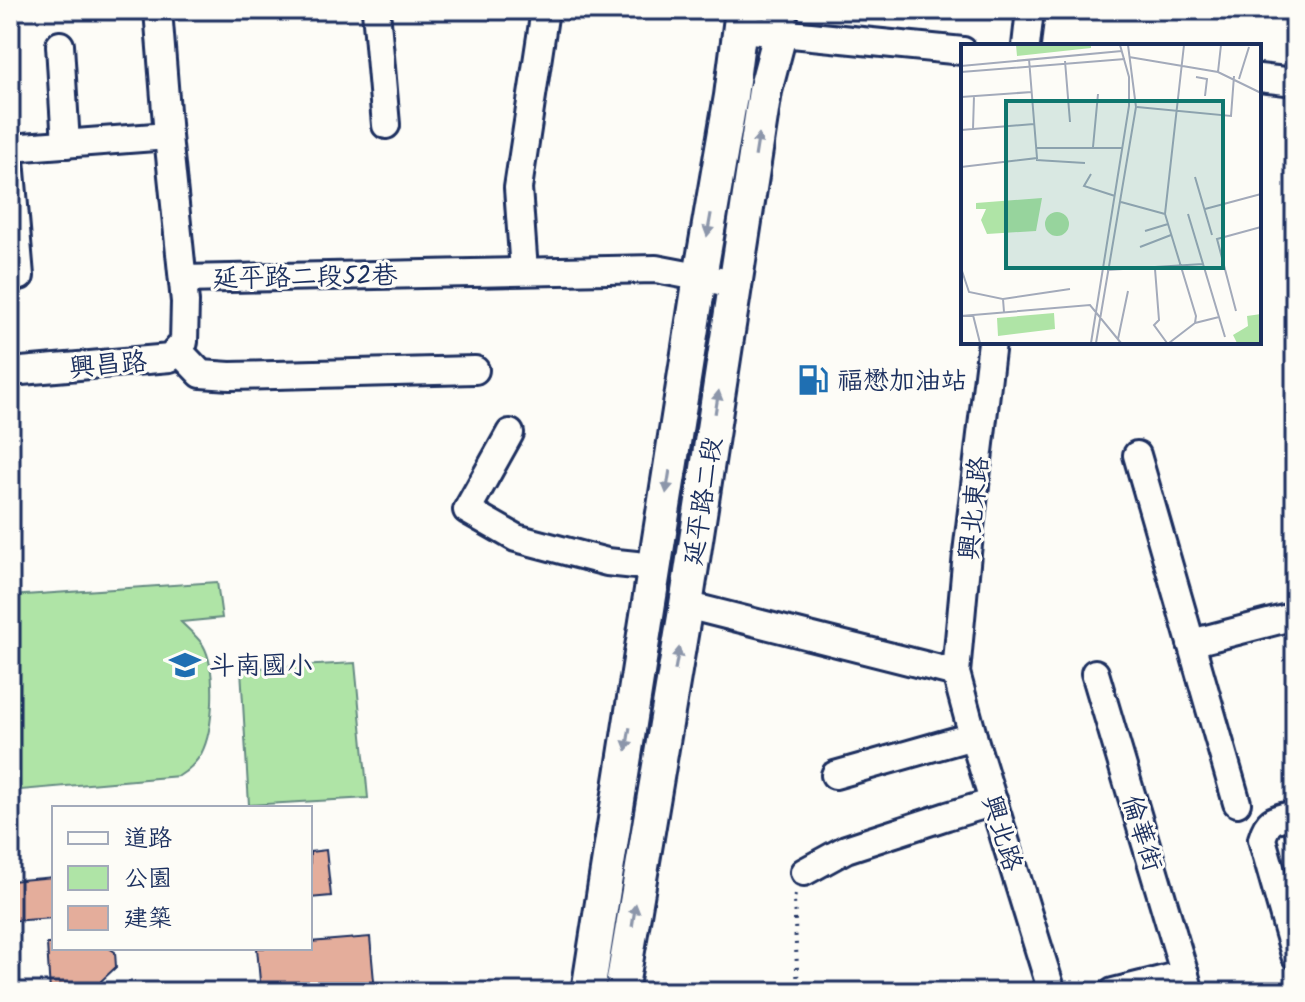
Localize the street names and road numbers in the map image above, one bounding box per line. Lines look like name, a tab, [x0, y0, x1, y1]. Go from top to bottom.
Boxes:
street label: 延平路二段52巷	[212, 255, 398, 301]
street label: 興昌路	[67, 342, 149, 390]
street label: 延平路二段	[673, 434, 735, 569]
street label: 興北東路	[949, 454, 1001, 562]
street label: 興北路	[970, 790, 1033, 877]
street label: 倫華街	[1110, 790, 1173, 877]

